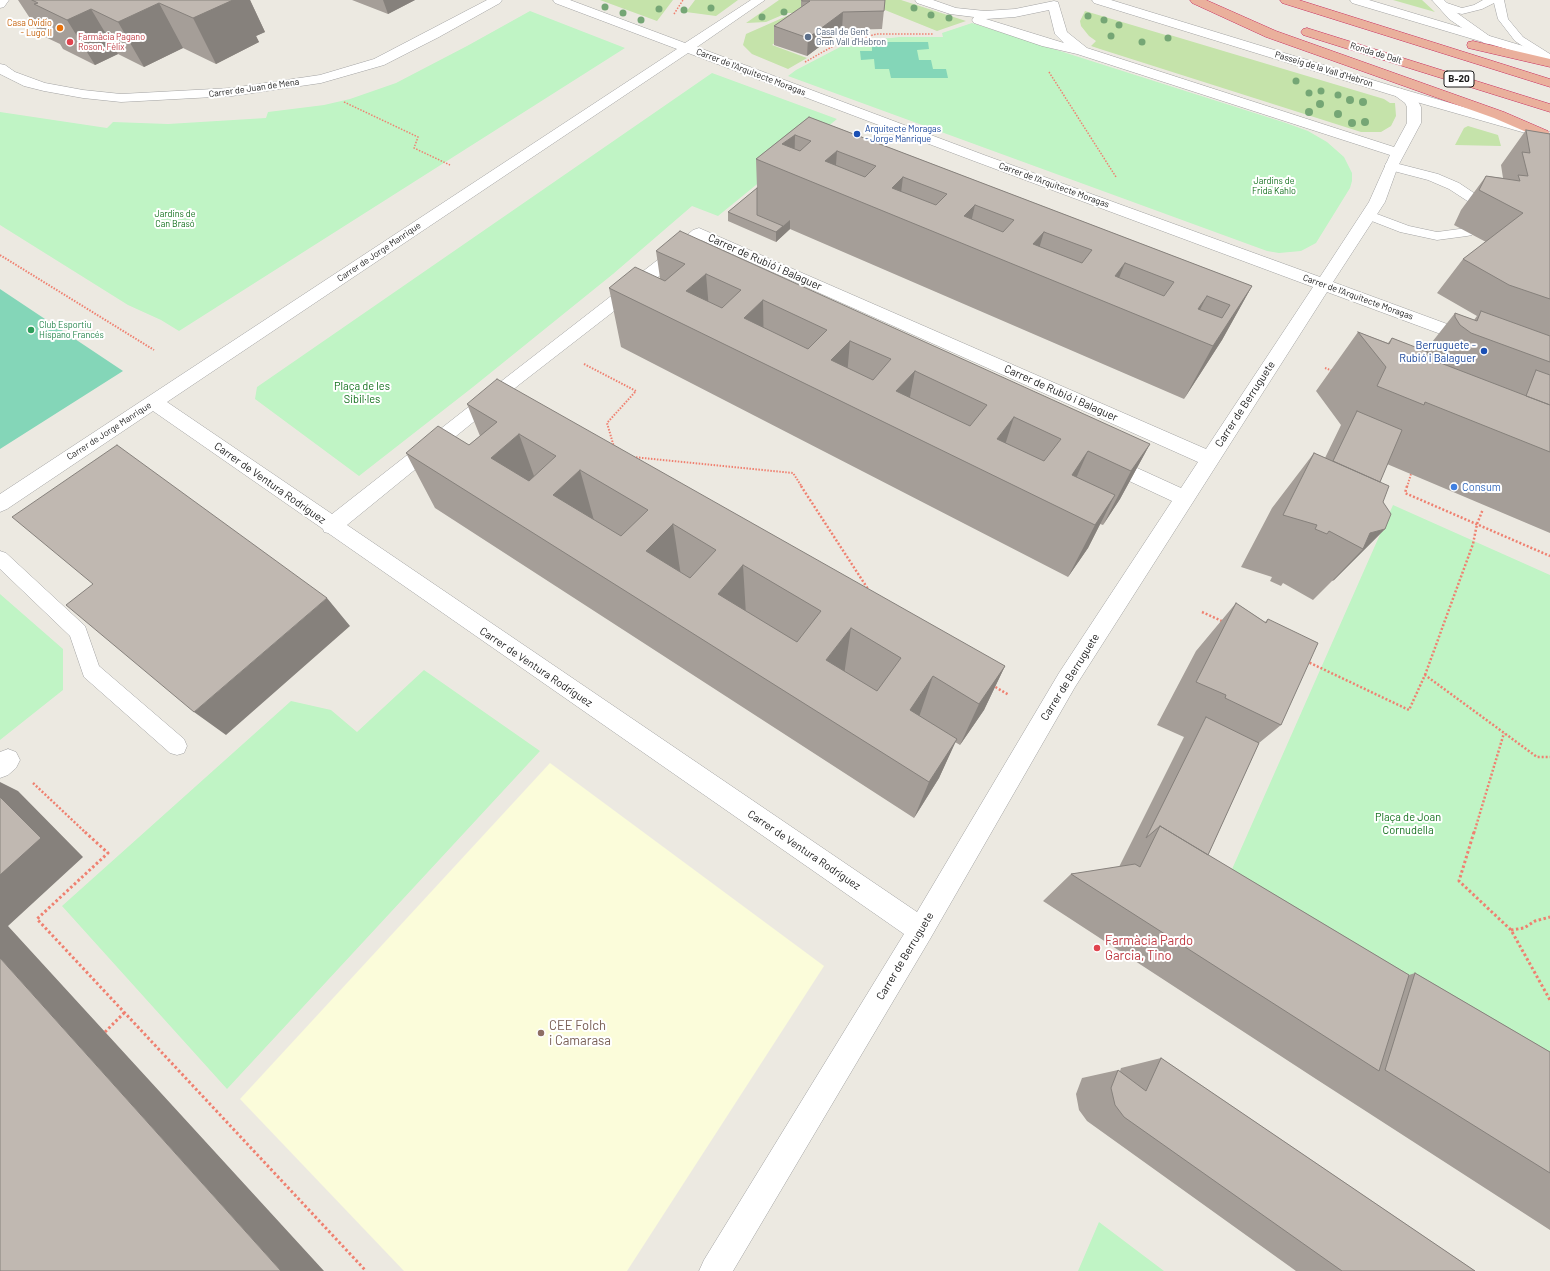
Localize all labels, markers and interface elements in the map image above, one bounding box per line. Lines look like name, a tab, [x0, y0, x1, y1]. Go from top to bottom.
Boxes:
place label: Casa Ovidio - Lugo II	[7, 18, 52, 39]
marker: Casa Ovidio - Lugo II	[55, 23, 65, 33]
place label: Casal de Gent Gran Vall d'Hebron	[816, 27, 886, 48]
place label: Farmàcia Pagano Roson, Fèlix	[78, 32, 145, 53]
marker: Casal de Gent Gran Vall d'Hebron	[803, 32, 813, 42]
marker: Farmàcia Pagano Roson, Fèlix	[65, 37, 75, 47]
street label: Ronda de Dalt	[1349, 40, 1403, 66]
street label: Carrer de l'Arquitecte Moragas	[695, 46, 807, 98]
street label: Passeig de la Vall d'Hebron	[1274, 49, 1374, 89]
road number: B-20	[1444, 71, 1474, 87]
street label: Carrer de Juan de Mena	[208, 76, 300, 100]
place label: Arquitecte Moragas - Jorge Manrique	[865, 124, 941, 145]
marker: Arquitecte Moragas - Jorge Manrique	[852, 129, 862, 139]
street label: Carrer de l'Arquitecte Moragas	[997, 160, 1111, 210]
park label: Jardins de Frida Kahlo	[1252, 176, 1296, 197]
park label: Jardins de Can Brasó	[155, 209, 195, 230]
street label: Carrer de Jorge Manrique	[335, 220, 423, 284]
street label: Carrer de Rubió i Balaguer	[706, 231, 824, 293]
street label: Carrer de l'Arquitecte Moragas	[1301, 272, 1415, 322]
place label: Club Esportiu Hispano Francés	[39, 320, 104, 341]
marker: Club Esportiu Hispano Francés	[26, 325, 36, 335]
place label: Berruguete - Rubió i Balaguer	[1399, 338, 1476, 364]
marker: Berruguete - Rubió i Balaguer	[1479, 346, 1489, 356]
street label: Carrer de Berruguete	[1212, 358, 1278, 450]
street label: Carrer de Rubió i Balaguer	[1002, 362, 1120, 424]
park label: Plaça de les Sibil·les	[334, 379, 390, 405]
street label: Carrer de Jorge Manrique	[65, 400, 153, 462]
street label: Carrer de Ventura Rodríguez	[212, 439, 328, 527]
place label: Consum	[1462, 480, 1501, 494]
marker: Consum	[1449, 482, 1459, 492]
street label: Carrer de Ventura Rodríguez	[477, 624, 595, 710]
street label: Carrer de Berruguete	[1038, 631, 1102, 723]
street label: Carrer de Ventura Rodríguez	[745, 807, 863, 893]
park label: Plaça de Joan Cornudella	[1375, 810, 1441, 836]
street label: Carrer de Berruguete	[874, 910, 936, 1002]
place label: Farmàcia Pardo Garcia, Tino	[1105, 933, 1193, 964]
marker: Farmàcia Pardo Garcia, Tino	[1092, 943, 1102, 953]
place label: CEE Folch i Camarasa	[549, 1018, 611, 1049]
marker: CEE Folch i Camarasa	[536, 1028, 546, 1038]

